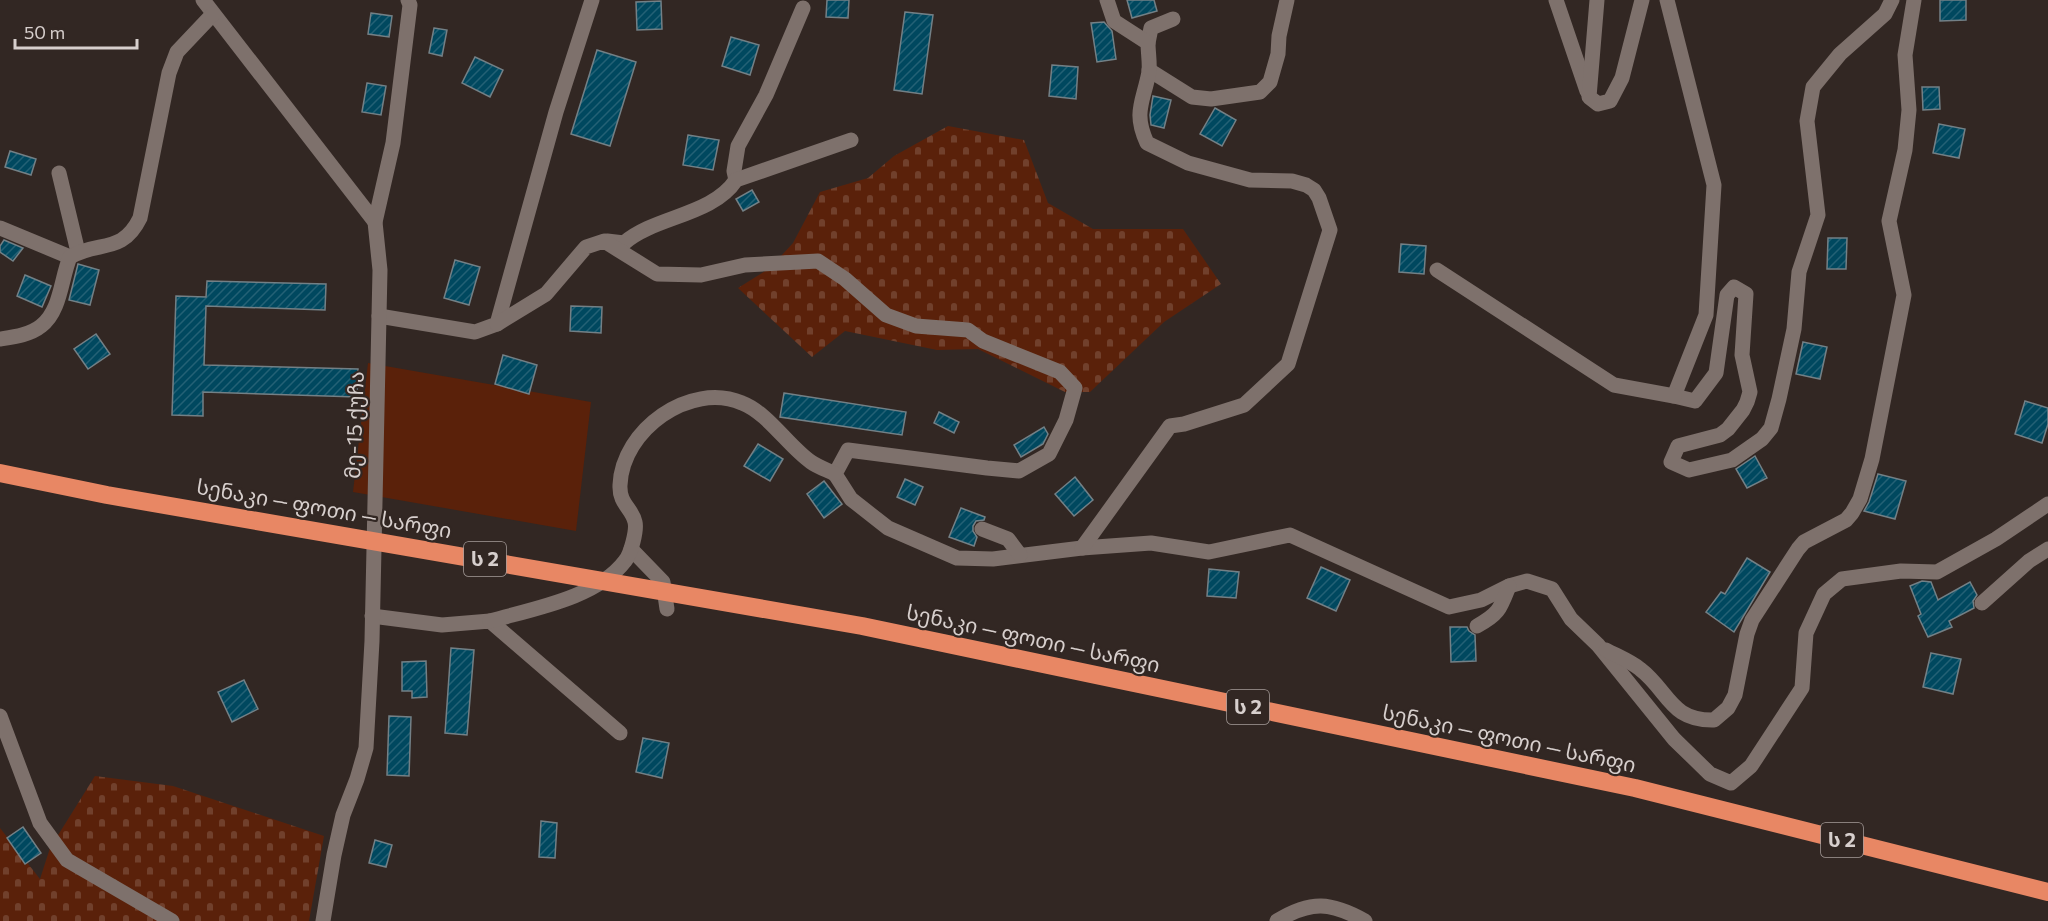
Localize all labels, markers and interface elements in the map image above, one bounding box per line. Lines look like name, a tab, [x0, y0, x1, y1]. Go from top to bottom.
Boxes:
scale bar	[15, 12, 136, 50]
text: 50 m	[24, 21, 65, 43]
street label: მე-15 ქუჩა	[339, 371, 369, 479]
street label: სენაკი — ფოთი — სარფი	[195, 473, 454, 543]
road number: ს 2	[464, 542, 506, 576]
street label: სენაკი — ფოთი — სარფი	[904, 598, 1162, 678]
road number: ს 2	[1227, 690, 1269, 724]
street label: სენაკი — ფოთი — სარფი	[1380, 698, 1638, 778]
road number: ს 2	[1821, 823, 1863, 857]

